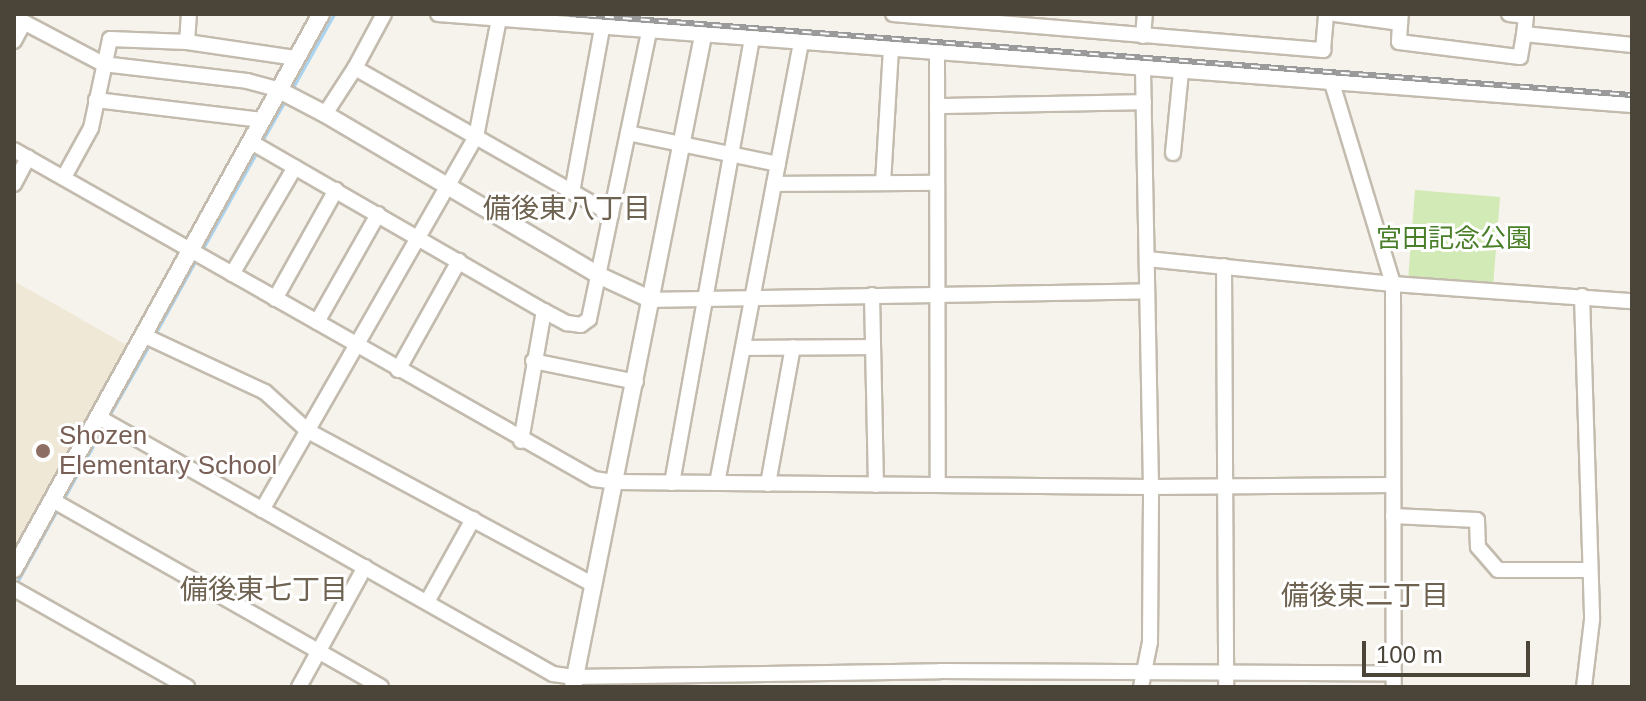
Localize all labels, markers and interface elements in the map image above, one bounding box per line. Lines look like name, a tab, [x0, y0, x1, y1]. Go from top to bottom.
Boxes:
district label: 備後東八丁目	[483, 192, 651, 226]
park label: 宮田記念公園	[1376, 223, 1532, 255]
place label: Shozen Elementary School	[59, 420, 277, 482]
marker: Shozen Elementary School	[34, 442, 52, 460]
district label: 備後東七丁目	[180, 573, 348, 607]
district label: 備後東二丁目	[1281, 579, 1449, 613]
scale bar	[1366, 625, 1534, 675]
text: 100 m	[1376, 641, 1443, 668]

